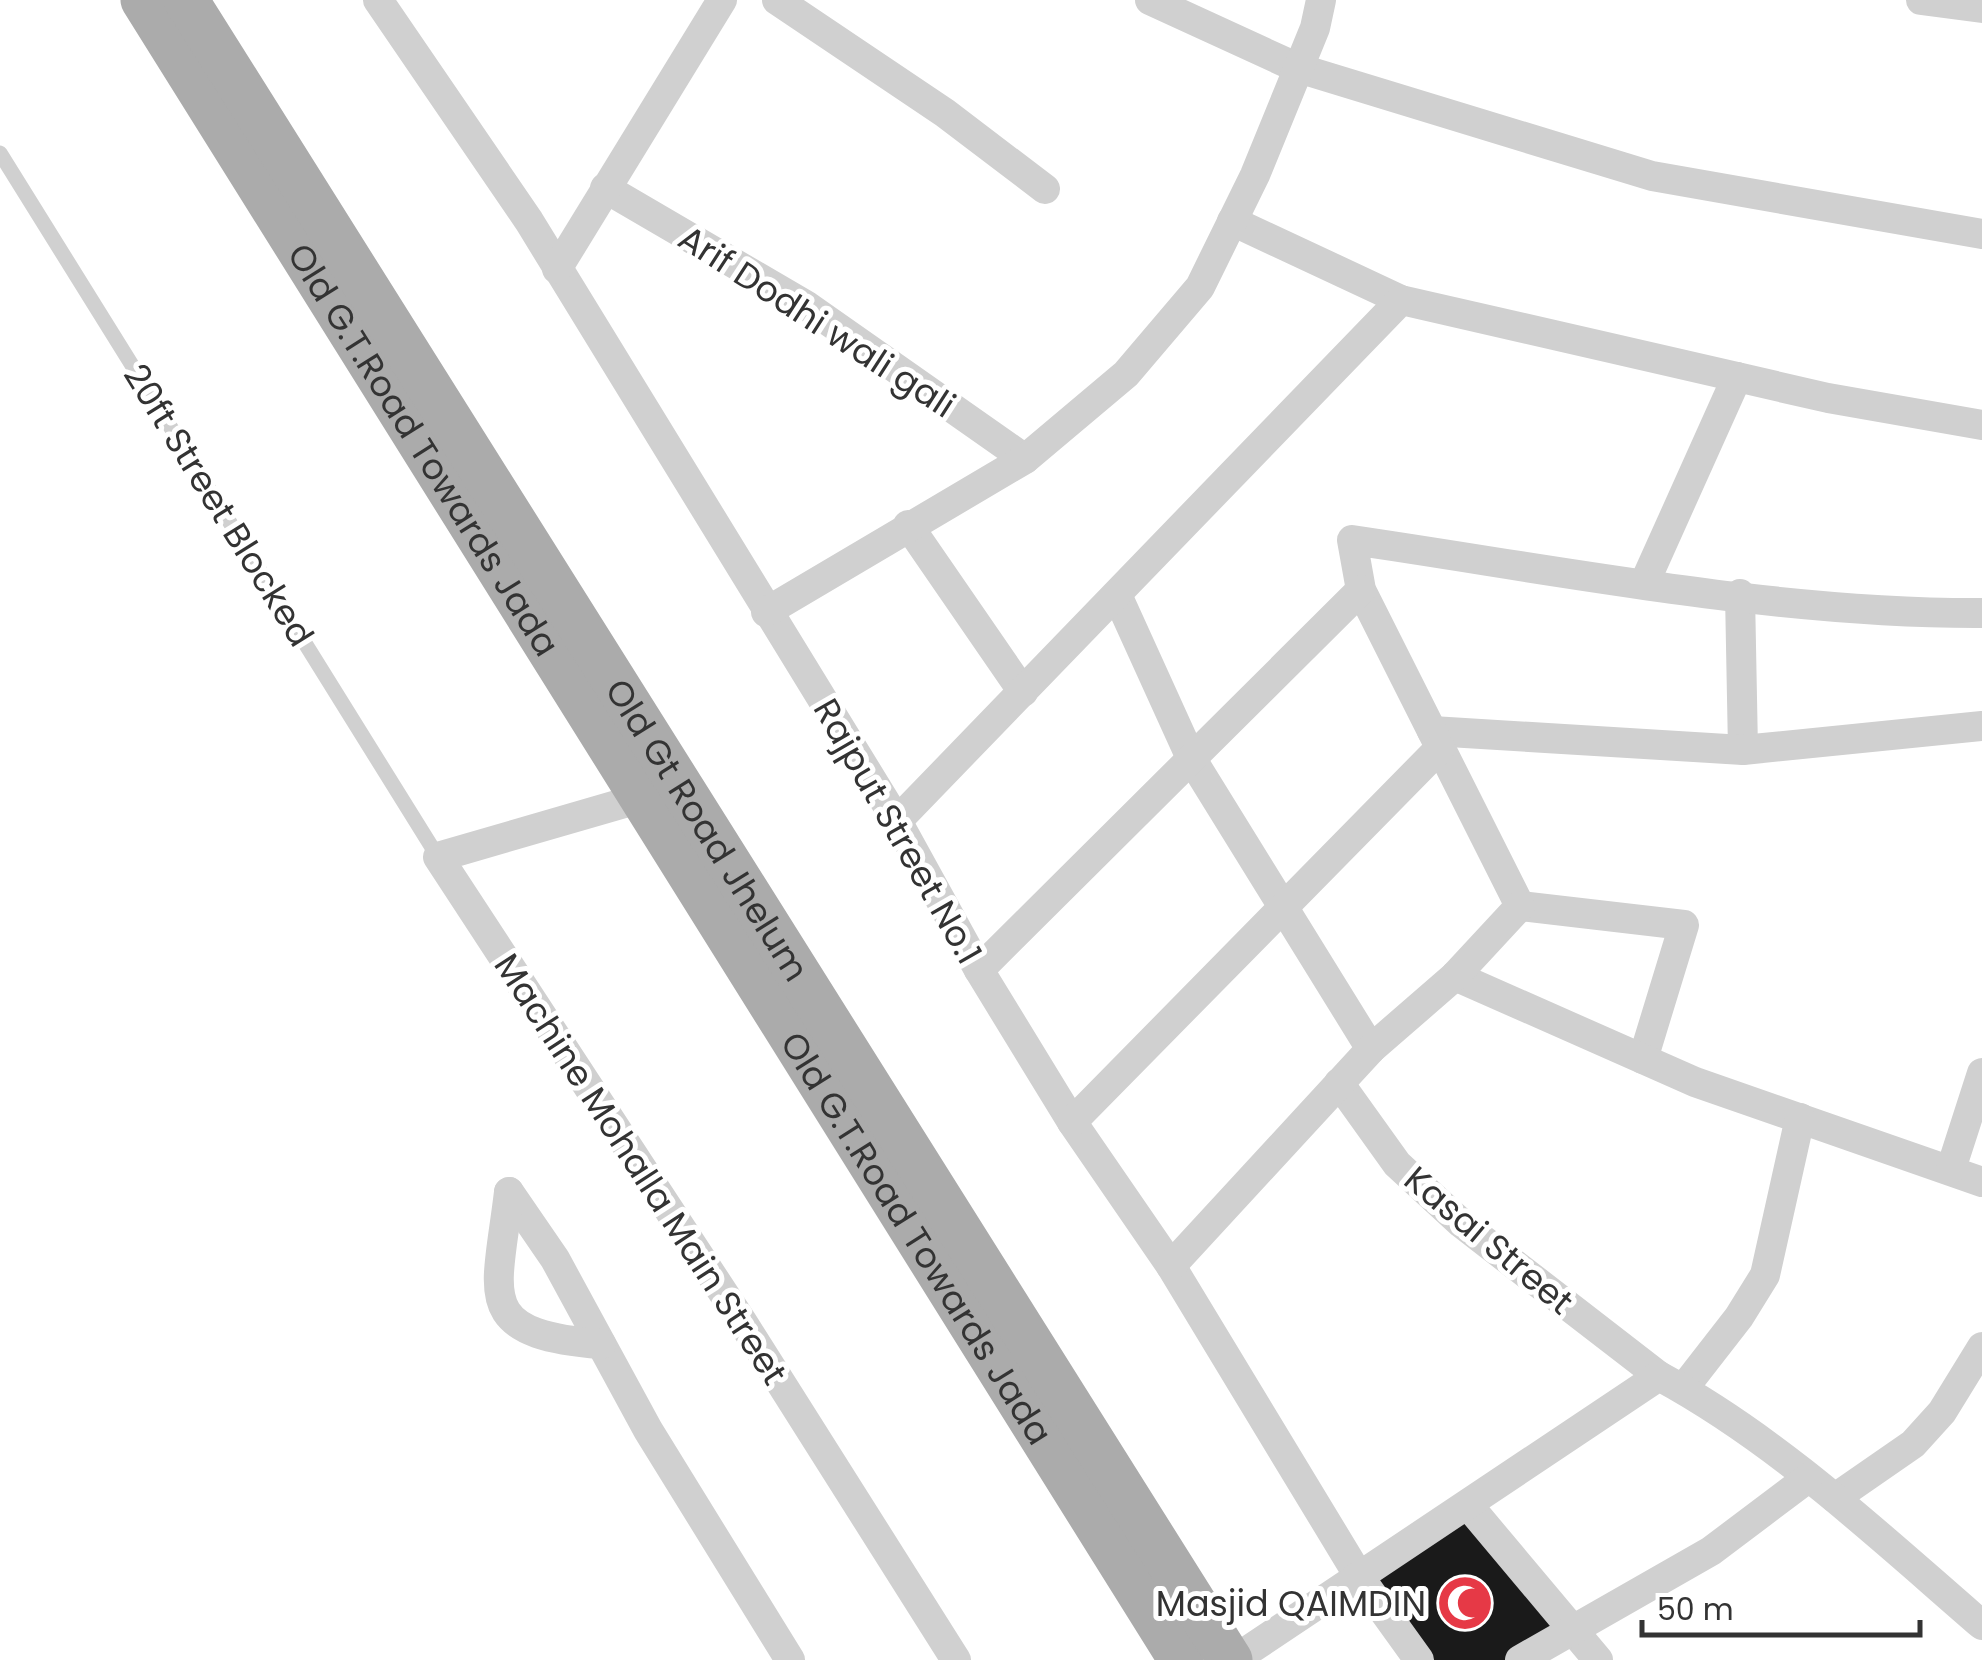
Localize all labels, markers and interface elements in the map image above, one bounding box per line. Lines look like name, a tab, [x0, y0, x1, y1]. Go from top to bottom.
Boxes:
street label: Arif Dodhi wali gali	[669, 213, 965, 429]
street label: Old G.T.Road Towards Jada	[276, 234, 572, 665]
street label: 20ft Street Blocked	[112, 354, 326, 656]
street label: Old Gt Road Jhelum	[594, 669, 821, 990]
street label: Rajput Street No.1	[802, 689, 994, 973]
street label: Machine Mohalla Main Street	[483, 944, 799, 1394]
street label: Old G.T.Road Towards Jada	[770, 1022, 1065, 1454]
street label: Kasai Street	[1394, 1155, 1584, 1325]
mosque icon: Masjid QAIMDIN	[1435, 1573, 1495, 1633]
scale bar	[1642, 1575, 1920, 1637]
place label: Masjid QAIMDIN	[1156, 1579, 1426, 1628]
text: 50 m	[1657, 1588, 1734, 1631]

